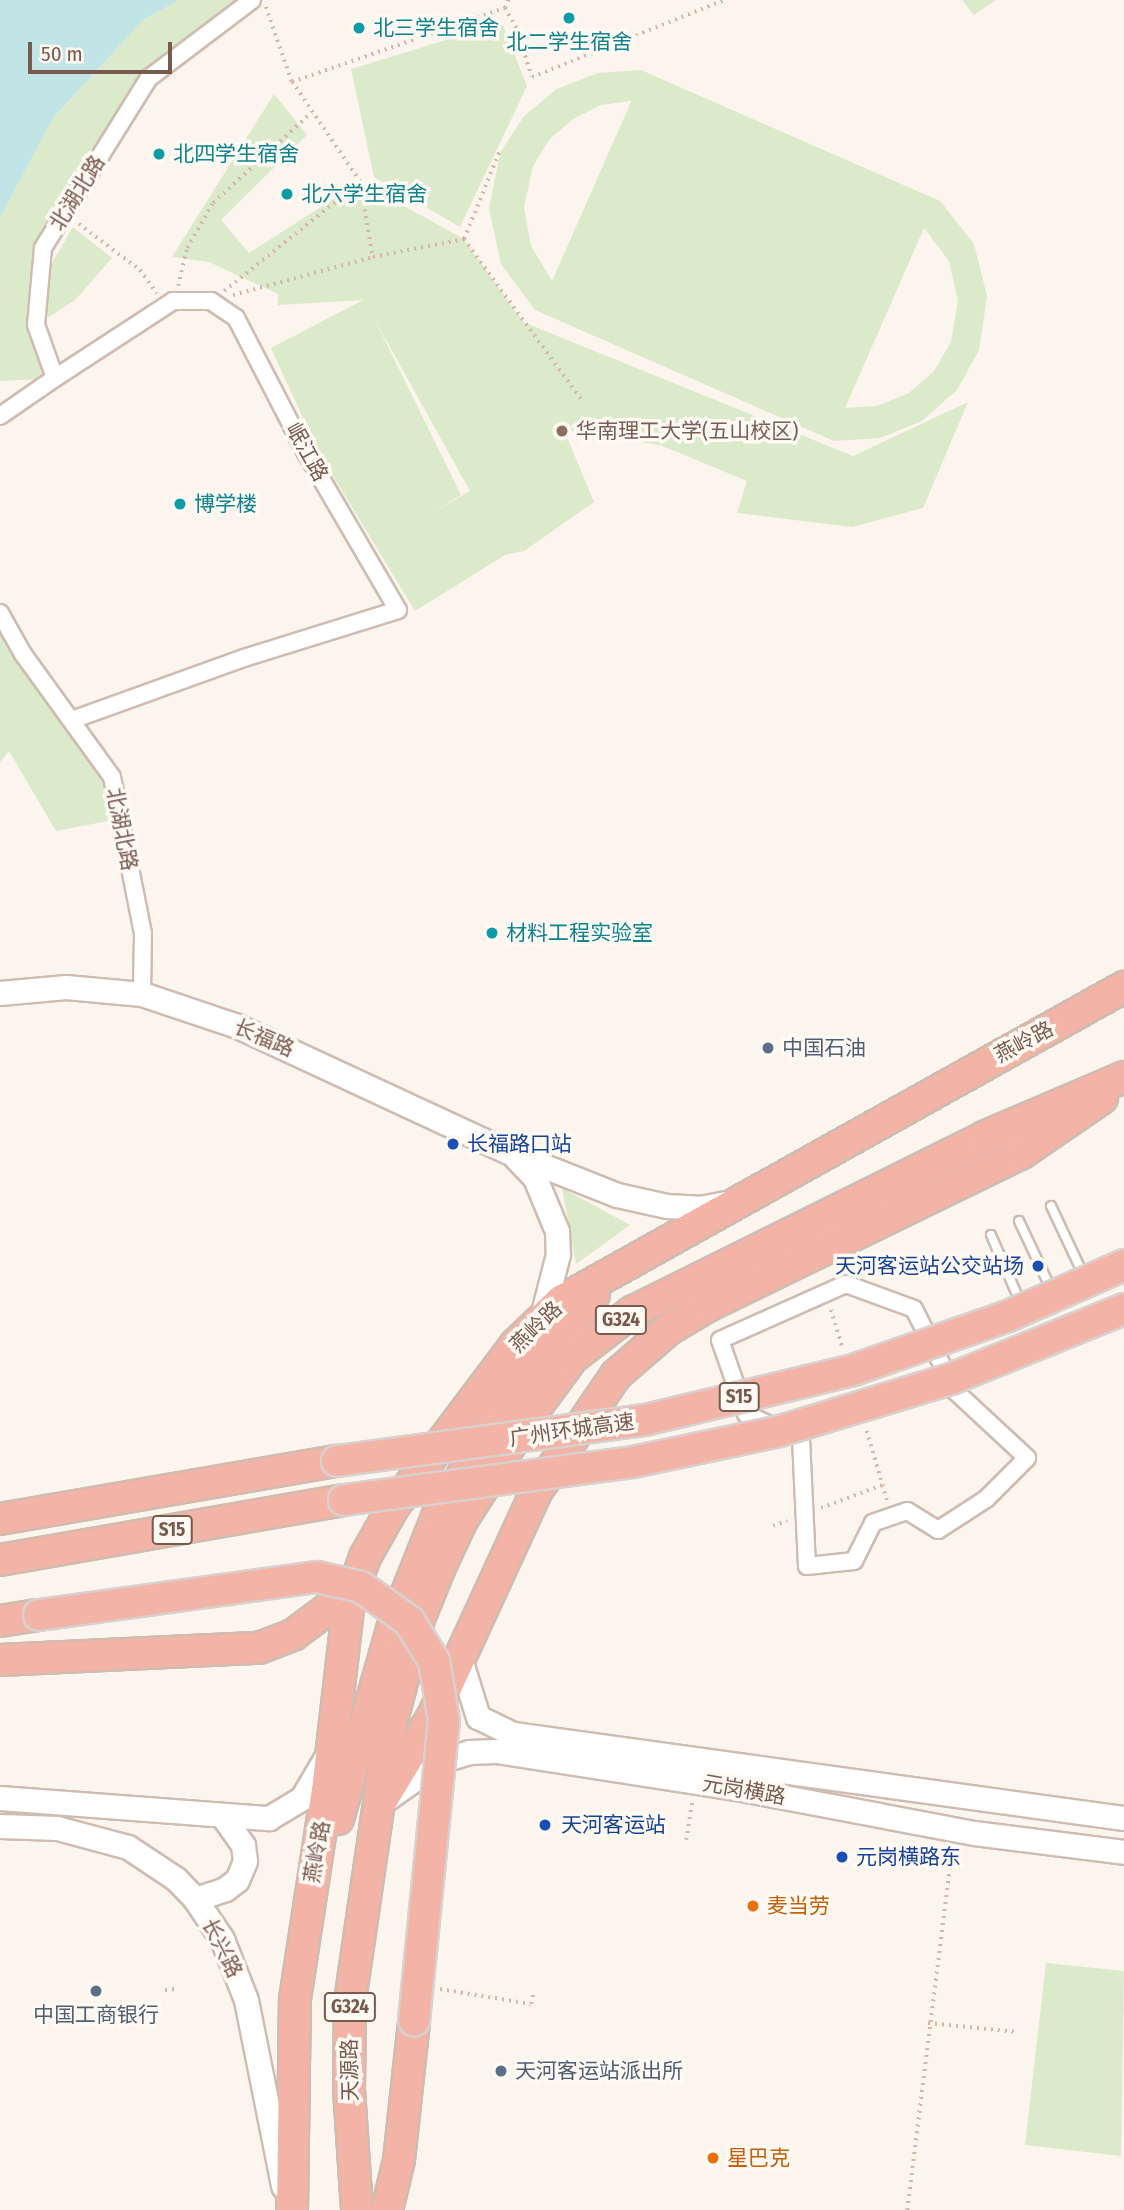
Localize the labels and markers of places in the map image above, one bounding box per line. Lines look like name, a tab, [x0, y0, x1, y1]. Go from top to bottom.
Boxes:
marker: 北二学生宿舍	[561, 10, 577, 26]
place label: 北三学生宿舍	[373, 15, 499, 41]
marker: 北三学生宿舍	[351, 20, 367, 36]
place label: 北二学生宿舍	[506, 29, 632, 55]
place label: 北四学生宿舍	[173, 141, 299, 167]
marker: 北四学生宿舍	[151, 146, 167, 162]
place label: 北六学生宿舍	[301, 181, 427, 207]
marker: 北六学生宿舍	[279, 186, 295, 202]
place label: 华南理工大学(五山校区)	[576, 418, 798, 444]
marker: 华南理工大学(五山校区)	[554, 423, 570, 439]
place label: 博学楼	[194, 491, 257, 517]
marker: 博学楼	[172, 496, 188, 512]
place label: 材料工程实验室	[506, 920, 653, 946]
marker: 材料工程实验室	[484, 925, 500, 941]
place label: 中国石油	[782, 1035, 866, 1061]
marker: 中国石油	[760, 1040, 776, 1056]
place label: 长福路口站	[467, 1131, 572, 1157]
marker: 长福路口站	[445, 1136, 461, 1152]
place label: 天河客运站公交站场	[835, 1253, 1024, 1279]
marker: 天河客运站公交站场	[1030, 1258, 1046, 1274]
place label: 天河客运站	[561, 1812, 666, 1838]
marker: 天河客运站	[535, 1815, 555, 1835]
place label: 元岗横路东	[856, 1844, 961, 1870]
marker: 元岗横路东	[834, 1849, 850, 1865]
place label: 麦当劳	[767, 1893, 830, 1919]
marker: 麦当劳	[745, 1898, 761, 1914]
marker: 中国工商银行	[88, 1983, 104, 1999]
place label: 中国工商银行	[33, 2002, 159, 2028]
place label: 天河客运站派出所	[515, 2058, 683, 2084]
marker: 天河客运站派出所	[493, 2063, 509, 2079]
place label: 星巴克	[727, 2145, 790, 2171]
marker: 星巴克	[705, 2150, 721, 2166]

